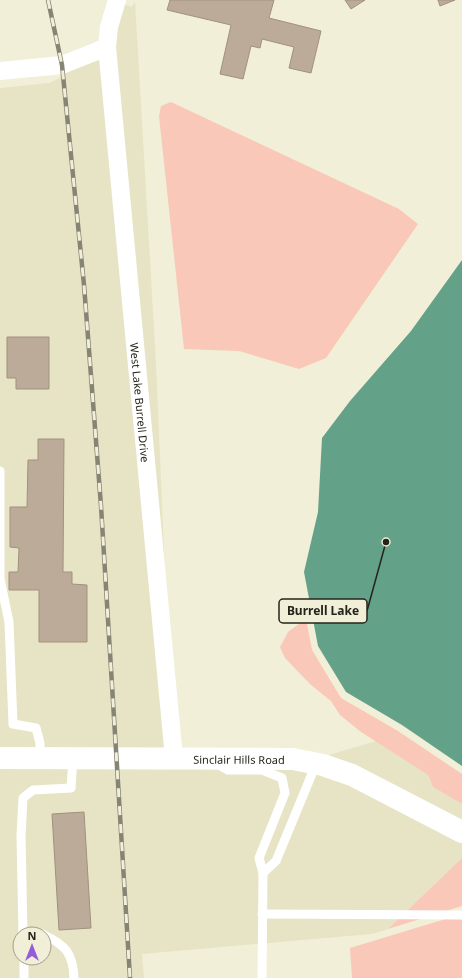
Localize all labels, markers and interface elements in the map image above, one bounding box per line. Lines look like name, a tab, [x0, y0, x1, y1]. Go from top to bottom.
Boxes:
street label: West Lake Burrell Drive	[127, 342, 154, 463]
callout: Burrell Lake	[279, 599, 367, 623]
text: Burrell Lake	[287, 602, 359, 619]
street label: Sinclair Hills Road	[193, 751, 285, 766]
north arrow	[12, 926, 52, 966]
text: N	[28, 928, 36, 943]

